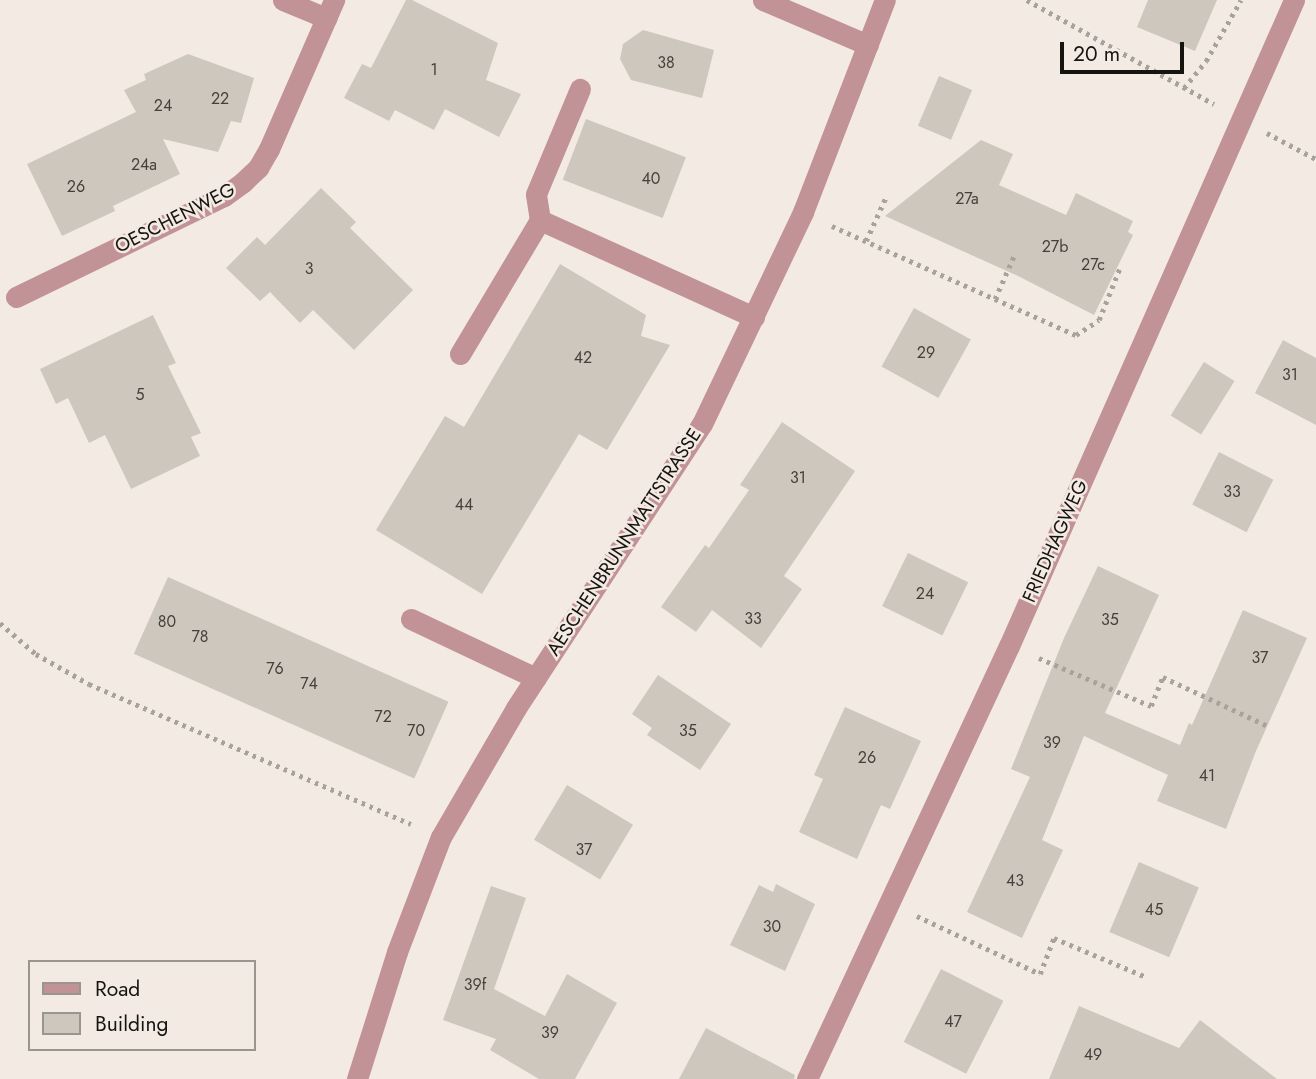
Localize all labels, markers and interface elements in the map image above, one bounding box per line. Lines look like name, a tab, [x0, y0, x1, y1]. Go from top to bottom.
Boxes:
scale bar	[1064, 28, 1188, 72]
text: 20 m	[1073, 39, 1120, 69]
house number: 38	[657, 53, 675, 73]
house number: 1	[430, 60, 438, 80]
house number: 22	[211, 89, 229, 109]
house number: 24	[154, 96, 172, 116]
house number: 24a	[131, 155, 157, 175]
house number: 40	[642, 169, 660, 189]
house number: 26	[67, 177, 85, 197]
street label: OESCHENWEG	[111, 178, 239, 258]
house number: 27a	[955, 189, 979, 209]
house number: 27b	[1042, 237, 1068, 257]
house number: 27c	[1081, 255, 1105, 275]
house number: 3	[305, 259, 313, 279]
house number: 29	[917, 343, 935, 363]
house number: 42	[574, 348, 592, 368]
house number: 31	[1282, 365, 1298, 385]
house number: 5	[135, 385, 145, 405]
street label: AESCHENBRUNNMATTSTRASSE	[542, 424, 706, 660]
house number: 31	[790, 468, 806, 488]
street label: FRIEDHAGWEG	[1018, 476, 1092, 606]
house number: 33	[1223, 482, 1241, 502]
house number: 44	[455, 495, 473, 515]
house number: 24	[916, 584, 934, 604]
house number: 33	[744, 609, 762, 629]
house number: 35	[1101, 610, 1119, 630]
house number: 80	[158, 612, 176, 632]
house number: 78	[191, 627, 209, 647]
house number: 37	[1252, 648, 1268, 668]
house number: 76	[266, 659, 284, 679]
house number: 74	[300, 674, 318, 694]
house number: 72	[374, 707, 392, 727]
house number: 70	[407, 721, 425, 741]
house number: 35	[679, 721, 697, 741]
house number: 39	[1043, 733, 1061, 753]
house number: 26	[858, 748, 876, 768]
house number: 41	[1199, 766, 1215, 786]
house number: 37	[576, 840, 592, 860]
house number: 43	[1006, 871, 1024, 891]
house number: 45	[1145, 900, 1163, 920]
house number: 30	[763, 917, 781, 937]
legend	[28, 960, 256, 1051]
text: Road	[95, 974, 140, 1004]
house number: 39f	[464, 975, 486, 995]
text: Building	[95, 1009, 168, 1039]
house number: 47	[944, 1012, 962, 1032]
house number: 39	[541, 1023, 559, 1043]
house number: 49	[1084, 1045, 1102, 1065]

